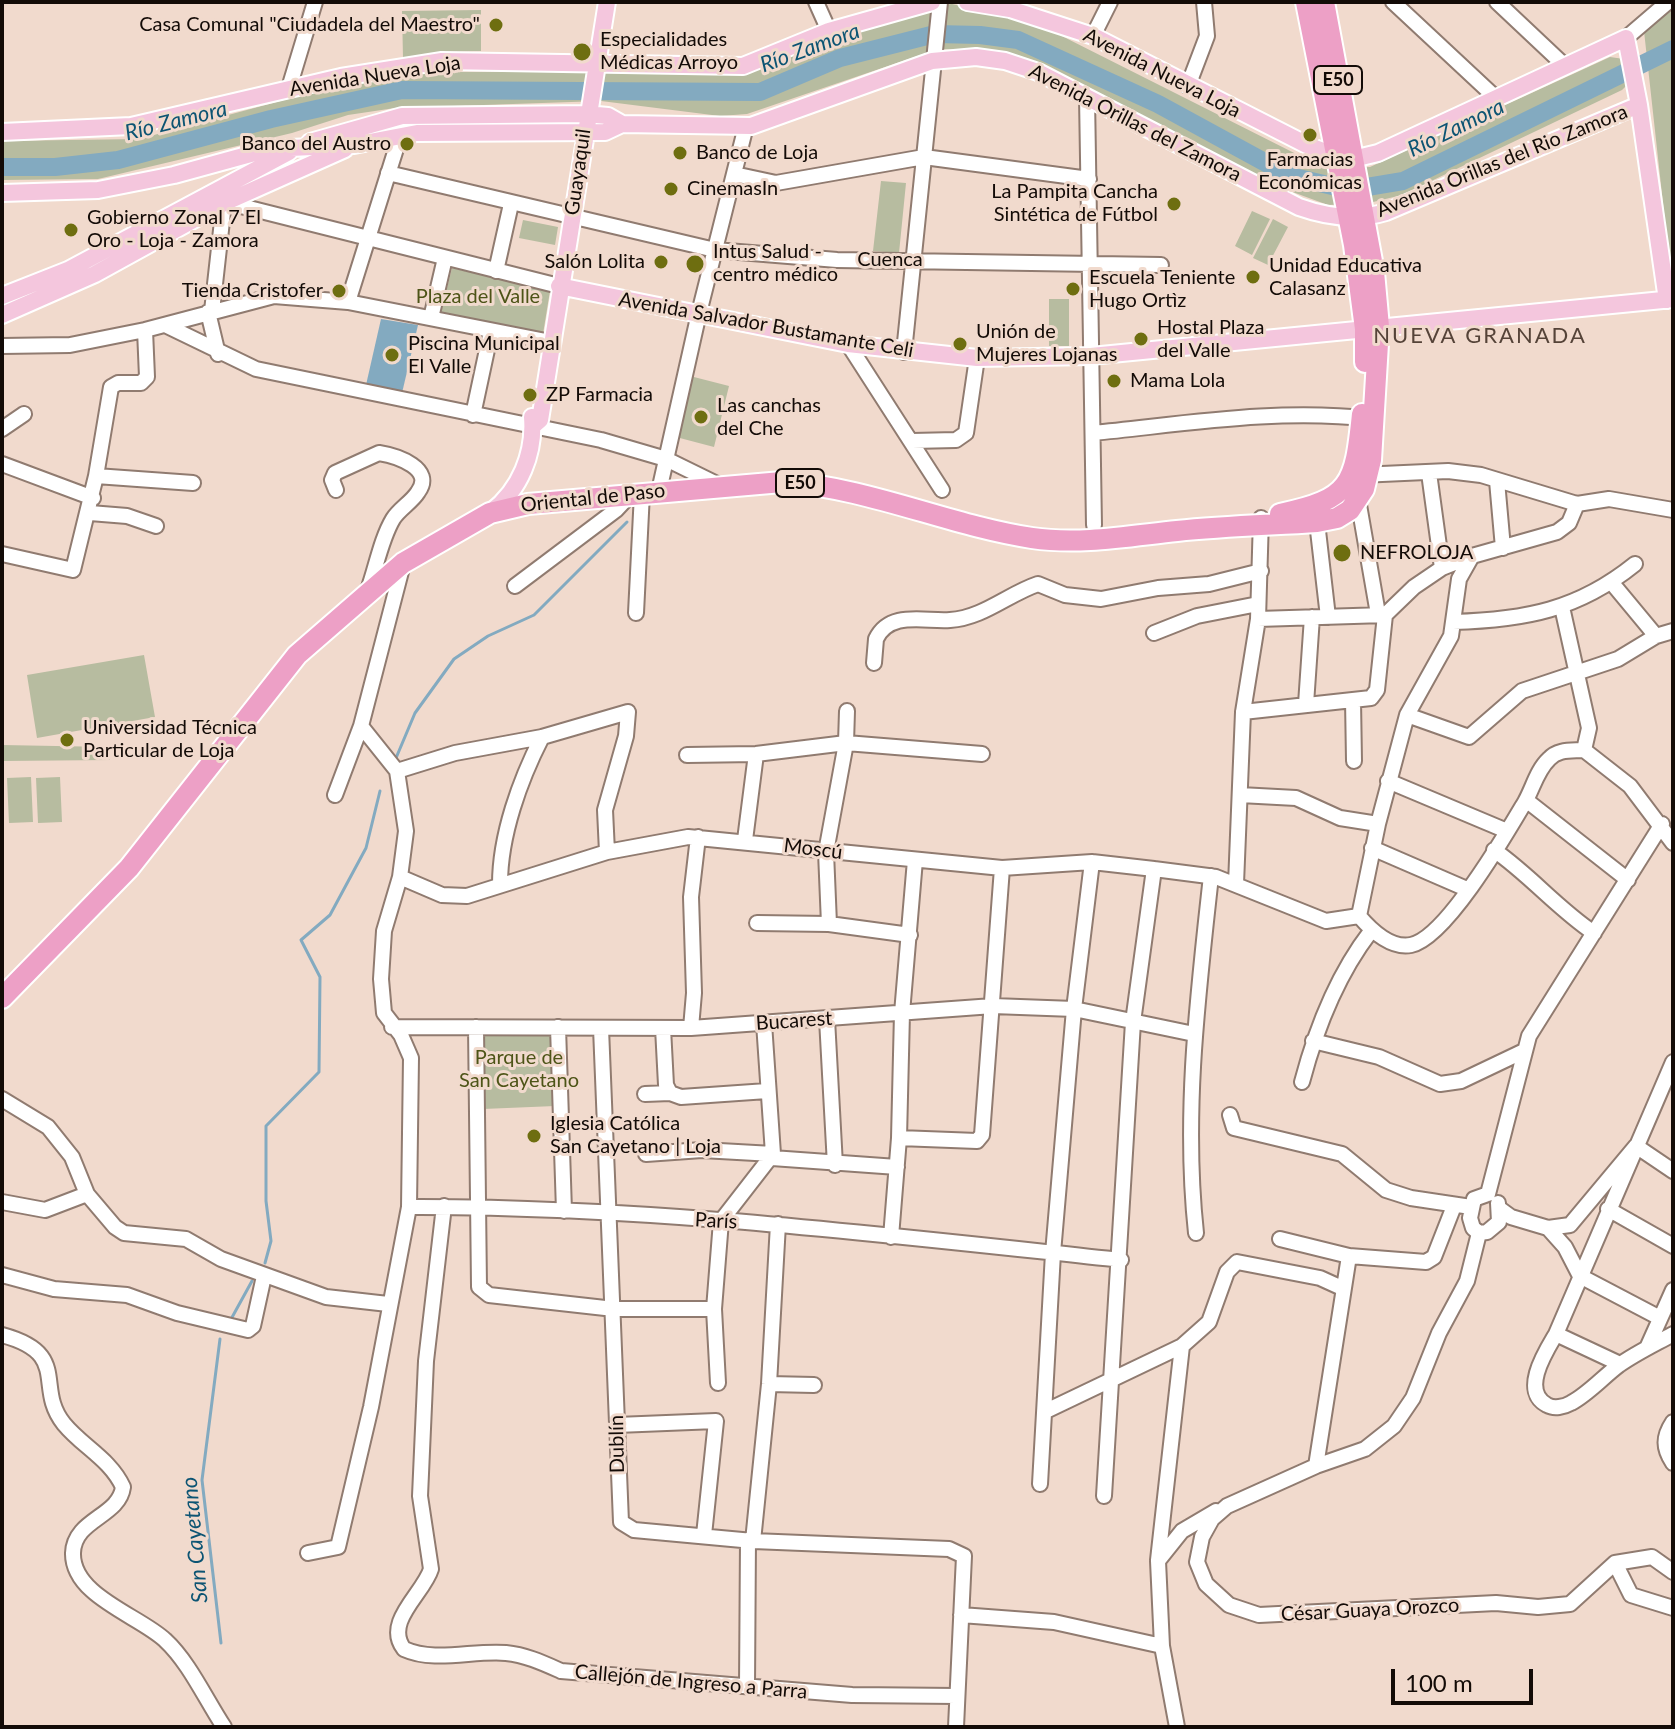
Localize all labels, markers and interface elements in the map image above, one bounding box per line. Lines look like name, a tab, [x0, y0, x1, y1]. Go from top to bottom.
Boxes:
place label: Casa Comunal "Ciudadela del Maestro"	[139, 13, 480, 37]
marker: Casa Comunal "Ciudadela del Maestro"	[487, 16, 505, 34]
water label: Río Zamora	[756, 18, 864, 78]
street label: Avenida Nueva Loja	[1080, 23, 1244, 123]
place label: Especialidades Médicas Arroyo	[600, 28, 738, 75]
marker: Especialidades Médicas Arroyo	[571, 41, 593, 63]
street label: Avenida Nueva Loja	[288, 51, 462, 101]
street label: Avenida Orillas del Zamora	[1025, 59, 1245, 187]
road number: E50	[1314, 66, 1362, 94]
water label: Río Zamora	[1403, 93, 1509, 163]
water label: Río Zamora	[122, 96, 230, 146]
street label: Avenida Orillas del Rio Zamora	[1373, 100, 1631, 222]
marker: Farmacias Económicas	[1301, 126, 1319, 144]
street label: Guayaquil	[560, 127, 596, 217]
place label: Banco del Austro	[241, 132, 391, 156]
marker: Banco del Austro	[398, 135, 416, 153]
place label: Banco de Loja	[696, 141, 818, 165]
marker: Banco de Loja	[671, 144, 689, 162]
place label: Farmacias Económicas	[1258, 148, 1362, 195]
place label: CinemasIn	[687, 177, 778, 201]
marker: CinemasIn	[662, 180, 680, 198]
place label: La Pampita Cancha Sintética de Fútbol	[991, 180, 1158, 227]
marker: La Pampita Cancha Sintética de Fútbol	[1165, 195, 1183, 213]
place label: Gobierno Zonal 7 El Oro - Loja - Zamora	[87, 206, 261, 253]
marker: Gobierno Zonal 7 El Oro - Loja - Zamora	[62, 221, 80, 239]
place label: Intus Salud - centro médico	[713, 240, 838, 287]
street label: Cuenca	[857, 248, 923, 272]
place label: Salón Lolita	[545, 250, 645, 274]
marker: Salón Lolita	[652, 253, 670, 271]
marker: Intus Salud - centro médico	[684, 253, 706, 275]
place label: Unidad Educativa Calasanz	[1269, 254, 1422, 301]
place label: Escuela Teniente Hugo Ortìz	[1089, 266, 1235, 313]
marker: Unidad Educativa Calasanz	[1244, 268, 1262, 286]
place label: Tienda Cristofer	[182, 279, 323, 303]
marker: Escuela Teniente Hugo Ortìz	[1064, 280, 1082, 298]
marker: Tienda Cristofer	[330, 282, 348, 300]
park label: Plaza del Valle	[416, 285, 540, 309]
street label: Avenida Salvador Bustamante Celi	[617, 287, 915, 363]
place label: Hostal Plaza del Valle	[1157, 316, 1264, 363]
place label: Unión de Mujeres Lojanas	[976, 320, 1117, 367]
district label: NUEVA GRANADA	[1373, 323, 1587, 349]
marker: Hostal Plaza del Valle	[1132, 330, 1150, 348]
place label: Piscina Municipal El Valle	[408, 332, 560, 379]
marker: Unión de Mujeres Lojanas	[951, 335, 969, 353]
marker: Piscina Municipal El Valle	[383, 346, 401, 364]
place label: Mama Lola	[1130, 369, 1225, 393]
marker: Mama Lola	[1105, 372, 1123, 390]
place label: ZP Farmacia	[546, 383, 653, 407]
marker: ZP Farmacia	[521, 386, 539, 404]
place label: Las canchas del Che	[717, 394, 821, 441]
marker: Las canchas del Che	[692, 408, 710, 426]
road number: E50	[776, 469, 824, 497]
street label: Oriental de Paso	[520, 478, 666, 518]
place label: NEFROLOJA	[1360, 541, 1473, 565]
marker: NEFROLOJA	[1331, 542, 1353, 564]
place label: Universidad Técnica Particular de Loja	[83, 716, 257, 763]
marker: Universidad Técnica Particular de Loja	[58, 731, 76, 749]
street label: Moscú	[782, 833, 844, 865]
street label: Bucarest	[755, 1006, 833, 1036]
park label: Parque de San Cayetano	[459, 1046, 579, 1093]
place label: Iglesia Católica San Cayetano | Loja	[550, 1112, 721, 1159]
marker: Iglesia Católica San Cayetano | Loja	[525, 1127, 543, 1145]
street label: París	[694, 1208, 738, 1234]
street label: Dublín	[604, 1415, 630, 1473]
water label: San Cayetano	[176, 1476, 214, 1604]
street label: César Guaya Orozco	[1280, 1593, 1460, 1627]
scale bar	[1395, 1653, 1537, 1703]
street label: Callejón de Ingreso a Parra	[574, 1660, 808, 1704]
text: 100 m	[1405, 1668, 1473, 1697]

